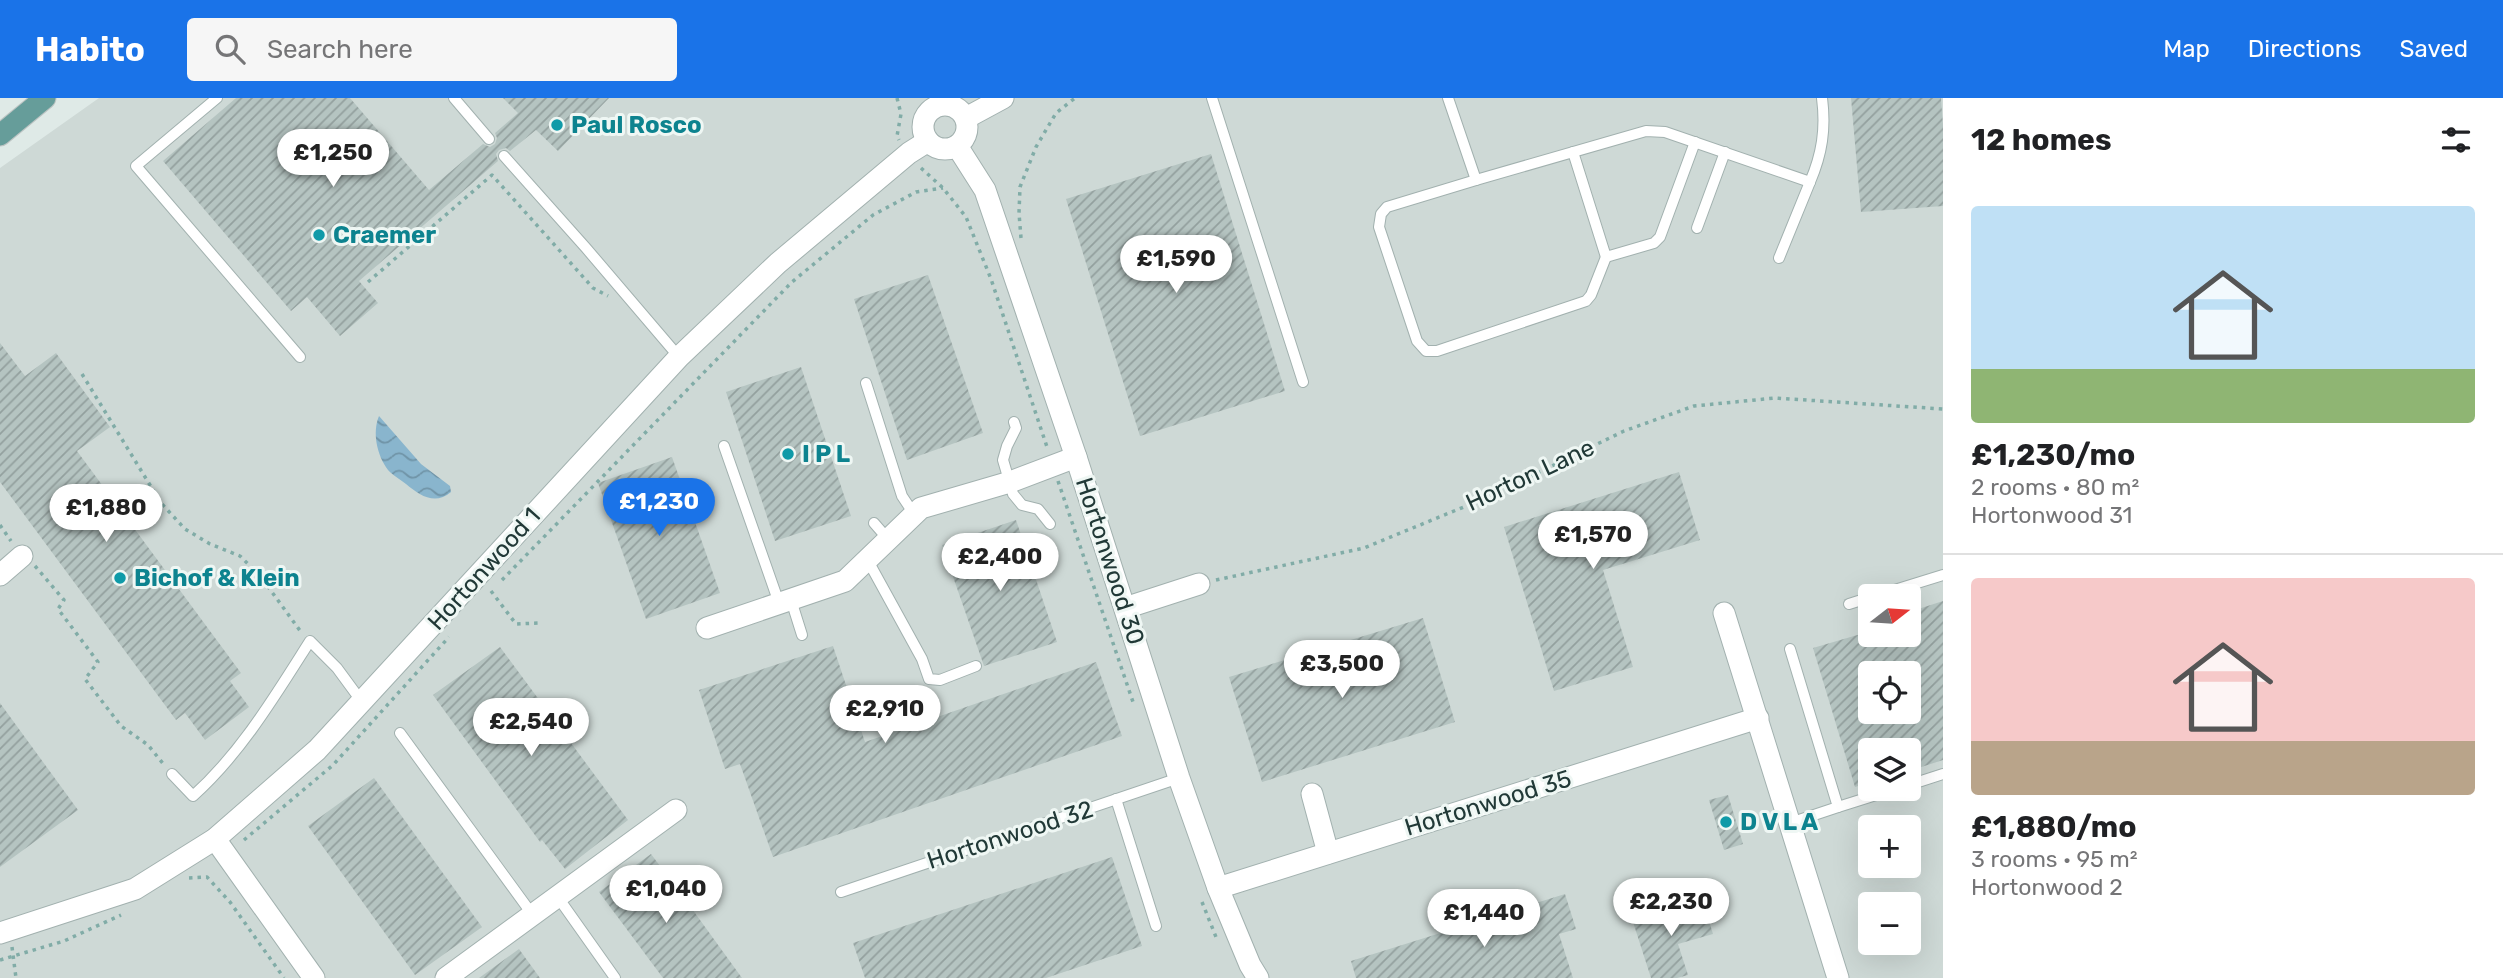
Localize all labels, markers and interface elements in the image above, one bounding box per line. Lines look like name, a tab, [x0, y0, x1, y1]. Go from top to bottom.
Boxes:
search box	[187, 18, 677, 81]
text: Habito	[35, 30, 145, 69]
icon: search	[211, 30, 249, 68]
text: Search here	[267, 34, 413, 65]
text: Map	[2163, 35, 2210, 63]
text: Directions	[2248, 35, 2361, 63]
text: Saved	[2399, 35, 2468, 63]
place label: Paul Rosco	[571, 111, 702, 139]
marker: Paul Rosco	[549, 117, 565, 133]
icon: filters	[2437, 121, 2475, 159]
text: 12 homes	[1971, 122, 2112, 158]
pin: £1,250	[276, 130, 390, 189]
text: £1,250	[293, 138, 373, 166]
place label: Craemer	[333, 221, 436, 249]
marker: Craemer	[311, 227, 327, 243]
pin: £1,590	[1119, 236, 1233, 295]
text: £1,590	[1136, 244, 1216, 272]
icon: home	[2160, 252, 2286, 378]
street label: Horton Lane	[1461, 433, 1599, 517]
text: £1,230/mo	[1971, 437, 2135, 473]
place label: I P L	[802, 440, 850, 468]
marker: I P L	[780, 446, 796, 462]
text: 2 rooms · 80 m²	[1971, 473, 2139, 501]
street label: Hortonwood 30	[1070, 474, 1150, 648]
pin: £1,230	[602, 478, 716, 538]
pin: £1,880	[49, 484, 163, 544]
text: £1,230	[619, 487, 699, 515]
text: £1,880	[65, 493, 147, 521]
text: Hortonwood 31	[1971, 501, 2132, 529]
street label: Hortonwood 1	[422, 502, 546, 636]
pin: £1,570	[1536, 512, 1650, 571]
text: £1,570	[1554, 520, 1632, 548]
pin: £2,400	[943, 533, 1057, 593]
text: £2,400	[958, 542, 1042, 570]
place label: Bichof & Klein	[134, 564, 300, 592]
marker: Bichof & Klein	[112, 570, 128, 586]
north arrow	[1858, 584, 1922, 648]
map controls	[1858, 584, 1921, 955]
icon: home	[2160, 624, 2286, 750]
pin: £3,500	[1285, 640, 1399, 700]
text: £3,500	[1300, 649, 1384, 677]
button: locate	[1858, 661, 1921, 724]
pin: £2,910	[828, 686, 942, 745]
text: £2,910	[846, 694, 924, 722]
pin: £2,540	[474, 698, 588, 758]
text: £2,540	[489, 707, 573, 735]
button: layers	[1858, 738, 1921, 801]
street label: Hortonwood 35	[1401, 764, 1575, 842]
street label: Hortonwood 32	[924, 795, 1096, 875]
place label: D V L A	[1740, 808, 1818, 836]
text: £1,880/mo	[1971, 809, 2137, 845]
marker: D V L A	[1718, 814, 1734, 830]
button: +	[1858, 815, 1921, 878]
text: 3 rooms · 95 m²	[1971, 845, 2138, 873]
pin: £1,040	[609, 866, 723, 925]
text: Hortonwood 2	[1971, 873, 2123, 901]
text: £1,040	[625, 874, 707, 902]
pin: £2,230	[1614, 878, 1728, 938]
text: £2,230	[1629, 887, 1713, 915]
pin: £1,440	[1427, 890, 1541, 949]
button: −	[1858, 892, 1921, 955]
text: £1,440	[1443, 898, 1525, 926]

